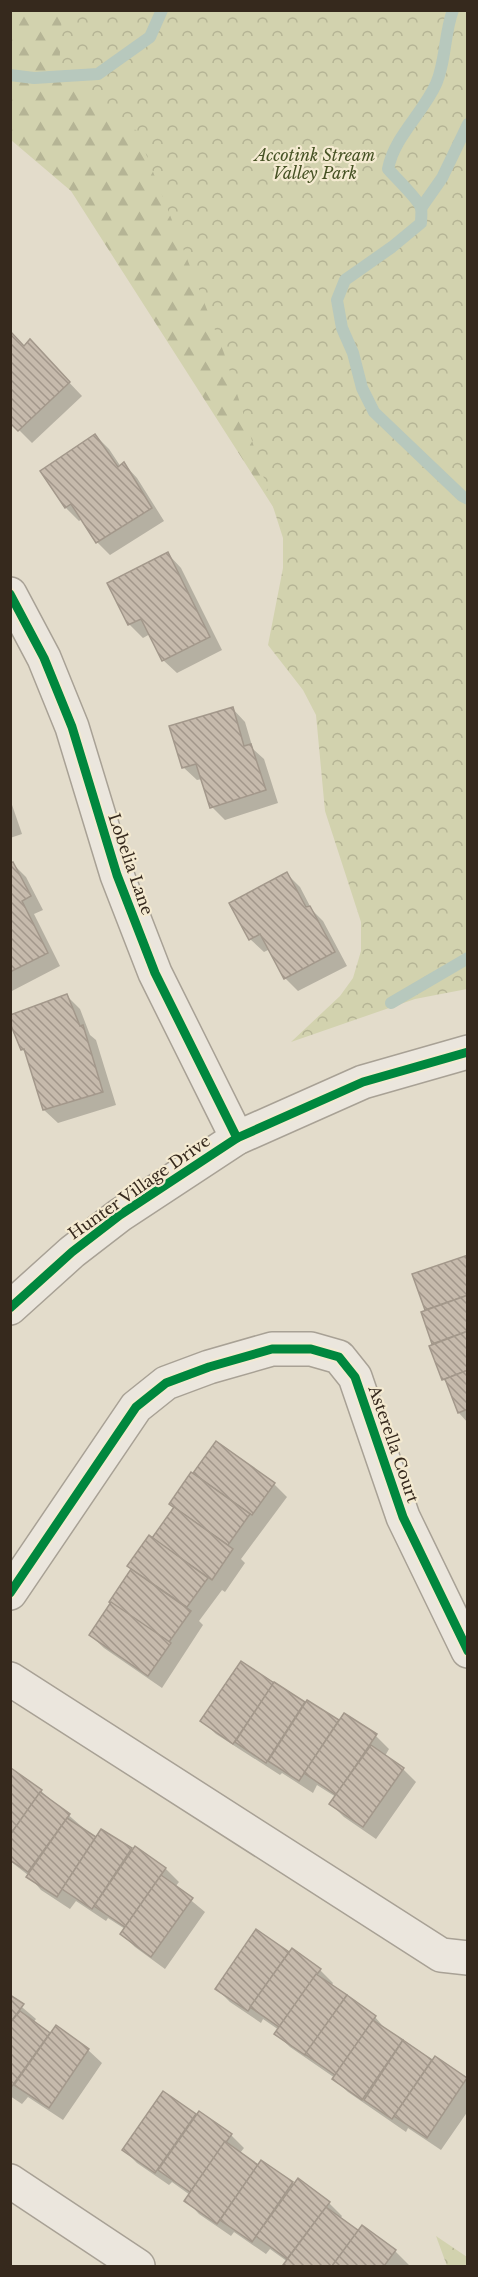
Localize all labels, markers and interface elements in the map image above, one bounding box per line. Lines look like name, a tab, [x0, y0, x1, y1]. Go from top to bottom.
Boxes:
park label: Accotink Stream Valley Park	[253, 145, 375, 183]
street label: Lobelia Lane	[104, 810, 158, 918]
street label: Hunter Village Drive	[64, 1130, 214, 1244]
street label: Asterella Court	[364, 1382, 423, 1505]

